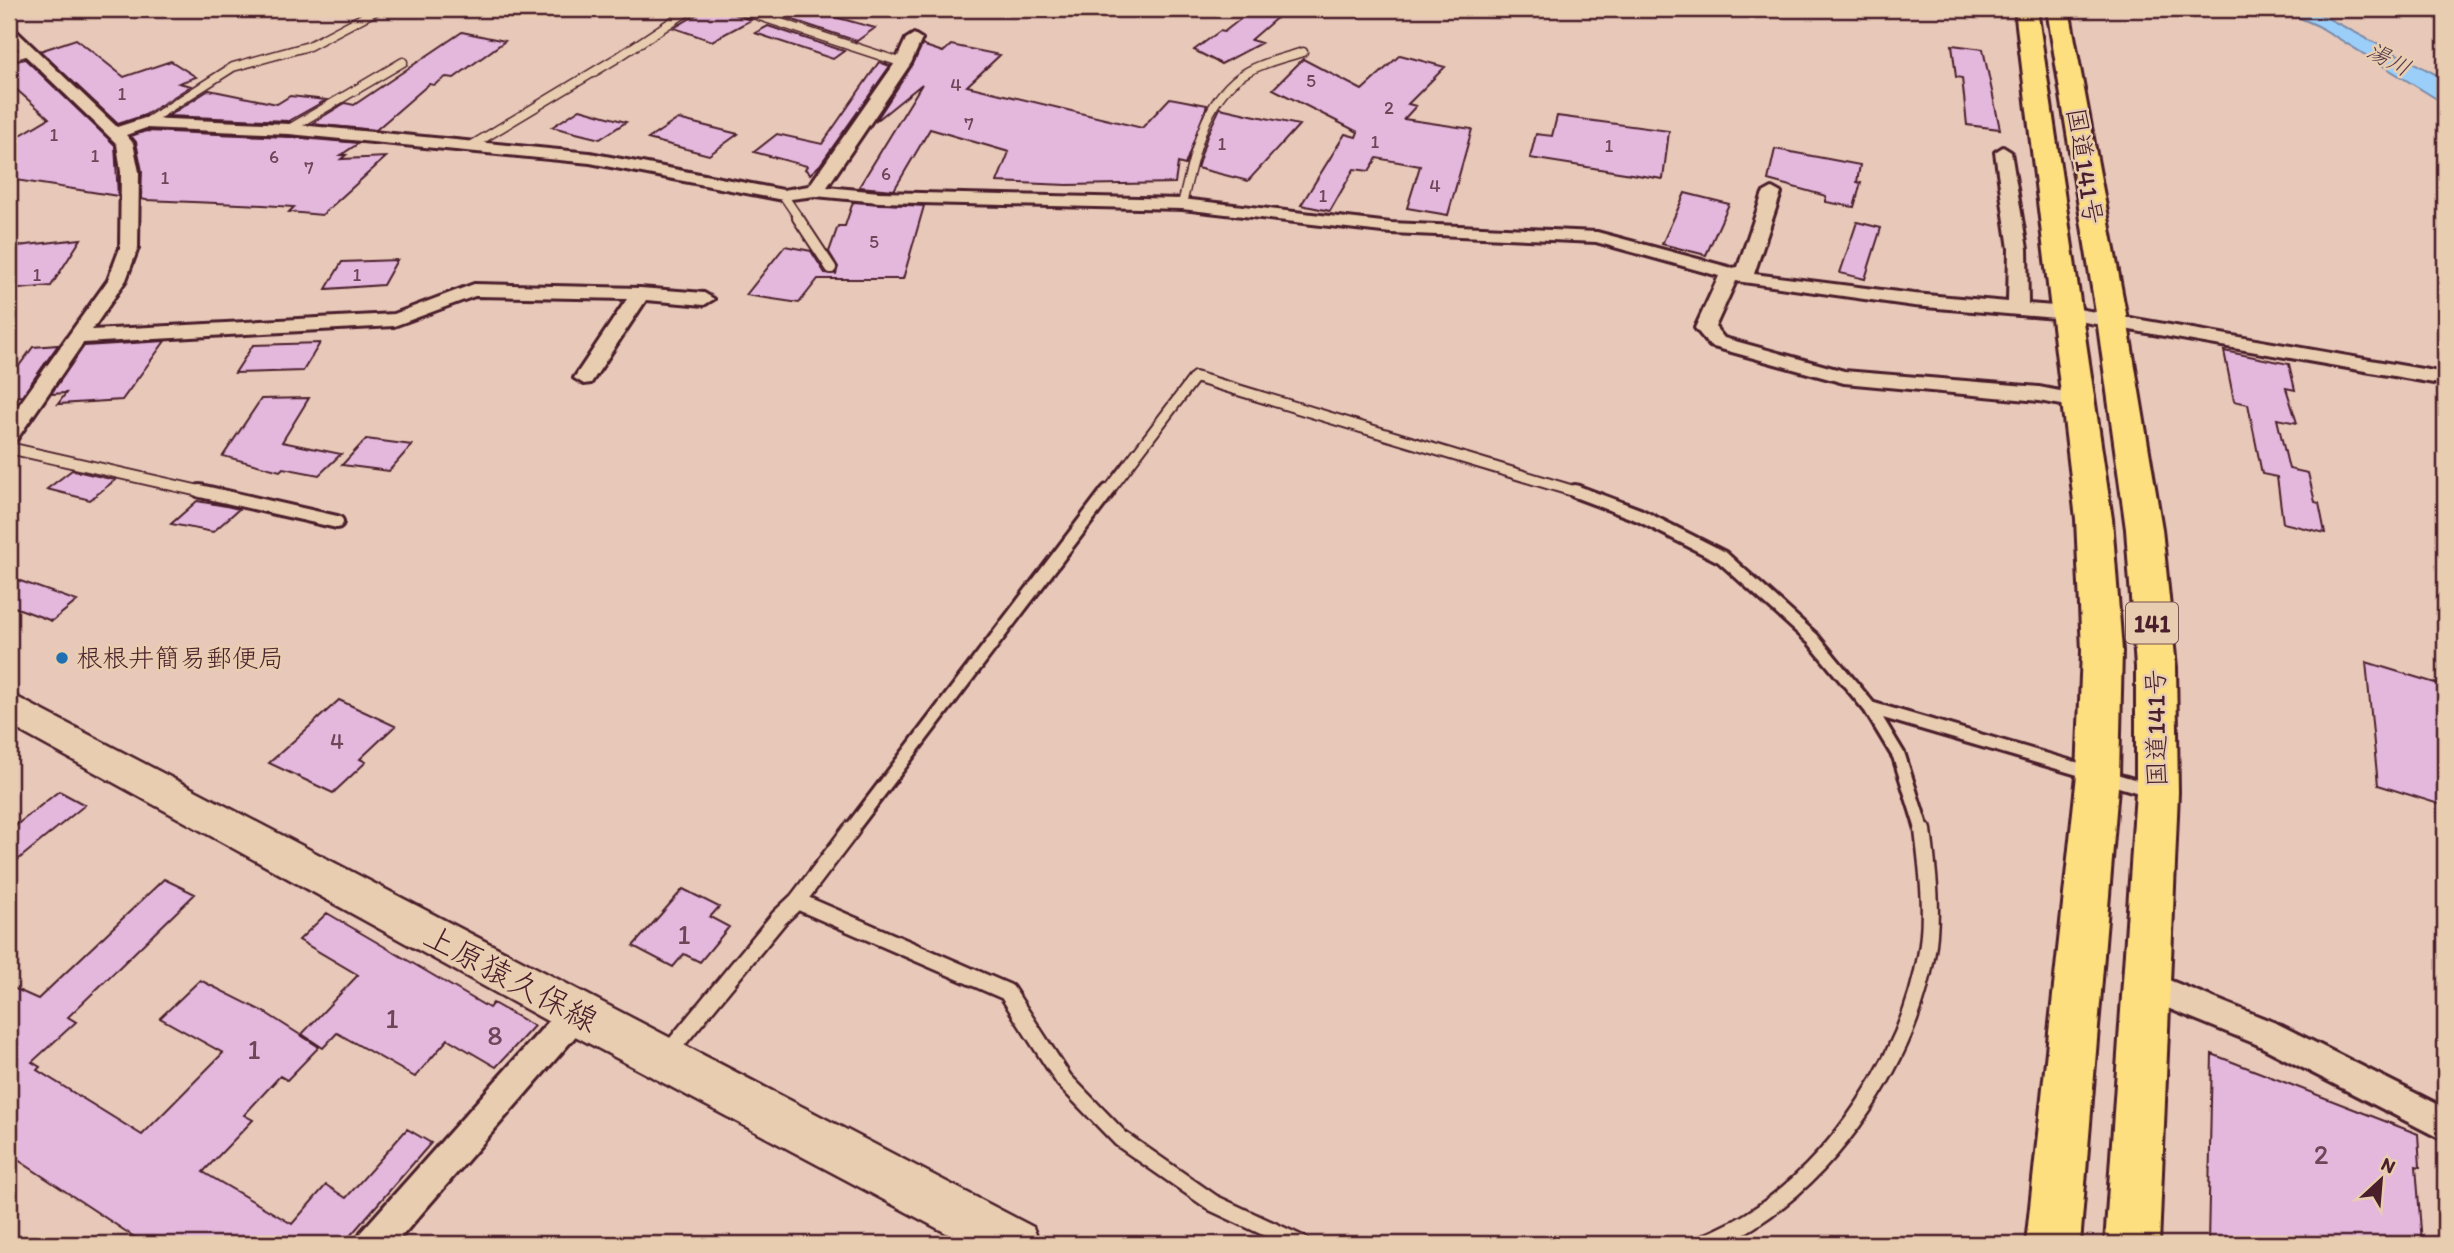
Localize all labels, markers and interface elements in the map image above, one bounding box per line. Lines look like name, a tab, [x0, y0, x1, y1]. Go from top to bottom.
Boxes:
water label: 湯川	[2362, 36, 2416, 82]
house number: 5	[1306, 69, 1316, 92]
house number: 4	[950, 73, 962, 96]
house number: 1	[118, 82, 127, 105]
house number: 2	[1384, 96, 1394, 119]
street label: 国道141号	[2060, 105, 2110, 227]
house number: 7	[964, 112, 974, 135]
house number: 1	[50, 123, 59, 146]
house number: 1	[1371, 130, 1380, 153]
house number: 1	[1218, 132, 1227, 155]
house number: 1	[1605, 134, 1614, 157]
house number: 1	[91, 144, 100, 167]
house number: 6	[269, 145, 279, 168]
house number: 7	[304, 156, 314, 179]
house number: 6	[881, 162, 891, 185]
house number: 1	[161, 166, 170, 189]
house number: 4	[1429, 174, 1441, 197]
house number: 1	[1319, 184, 1328, 207]
house number: 5	[869, 230, 879, 253]
house number: 1	[33, 263, 42, 286]
house number: 1	[353, 263, 362, 286]
road number: 141	[2126, 602, 2178, 644]
place label: 根根井簡易郵便局	[76, 642, 284, 674]
marker: 根根井簡易郵便局	[54, 650, 70, 666]
street label: 国道141号	[2139, 669, 2173, 787]
house number: 4	[330, 727, 344, 755]
street label: 上原猿久保線	[417, 916, 605, 1040]
house number: 1	[678, 917, 691, 951]
house number: 1	[386, 1001, 399, 1035]
house number: 8	[487, 1018, 503, 1052]
house number: 1	[248, 1032, 261, 1066]
house number: 2	[2314, 1137, 2329, 1171]
north arrow	[2346, 1144, 2416, 1214]
text: N	[2377, 1152, 2399, 1178]

